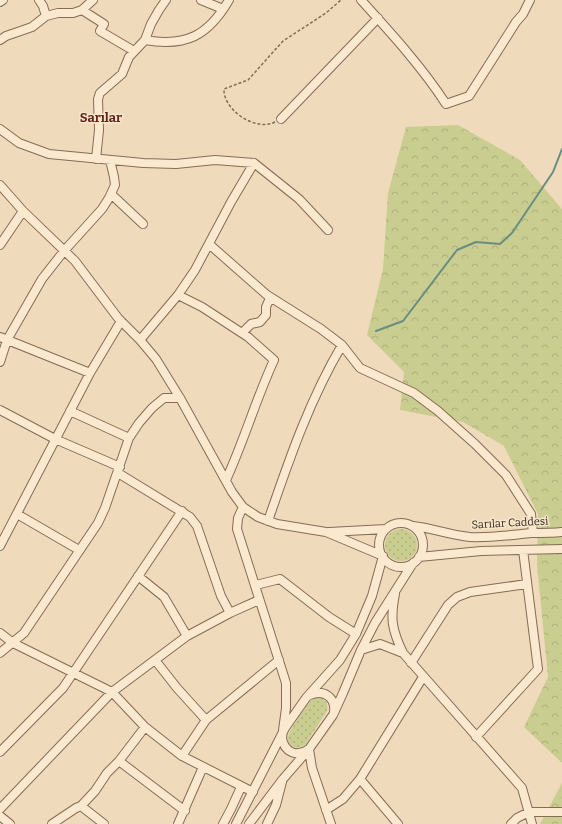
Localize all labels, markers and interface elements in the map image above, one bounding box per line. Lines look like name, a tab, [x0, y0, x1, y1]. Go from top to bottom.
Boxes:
district label: Sarılar	[80, 110, 122, 125]
street label: Sarılar Caddesi	[471, 514, 549, 532]

